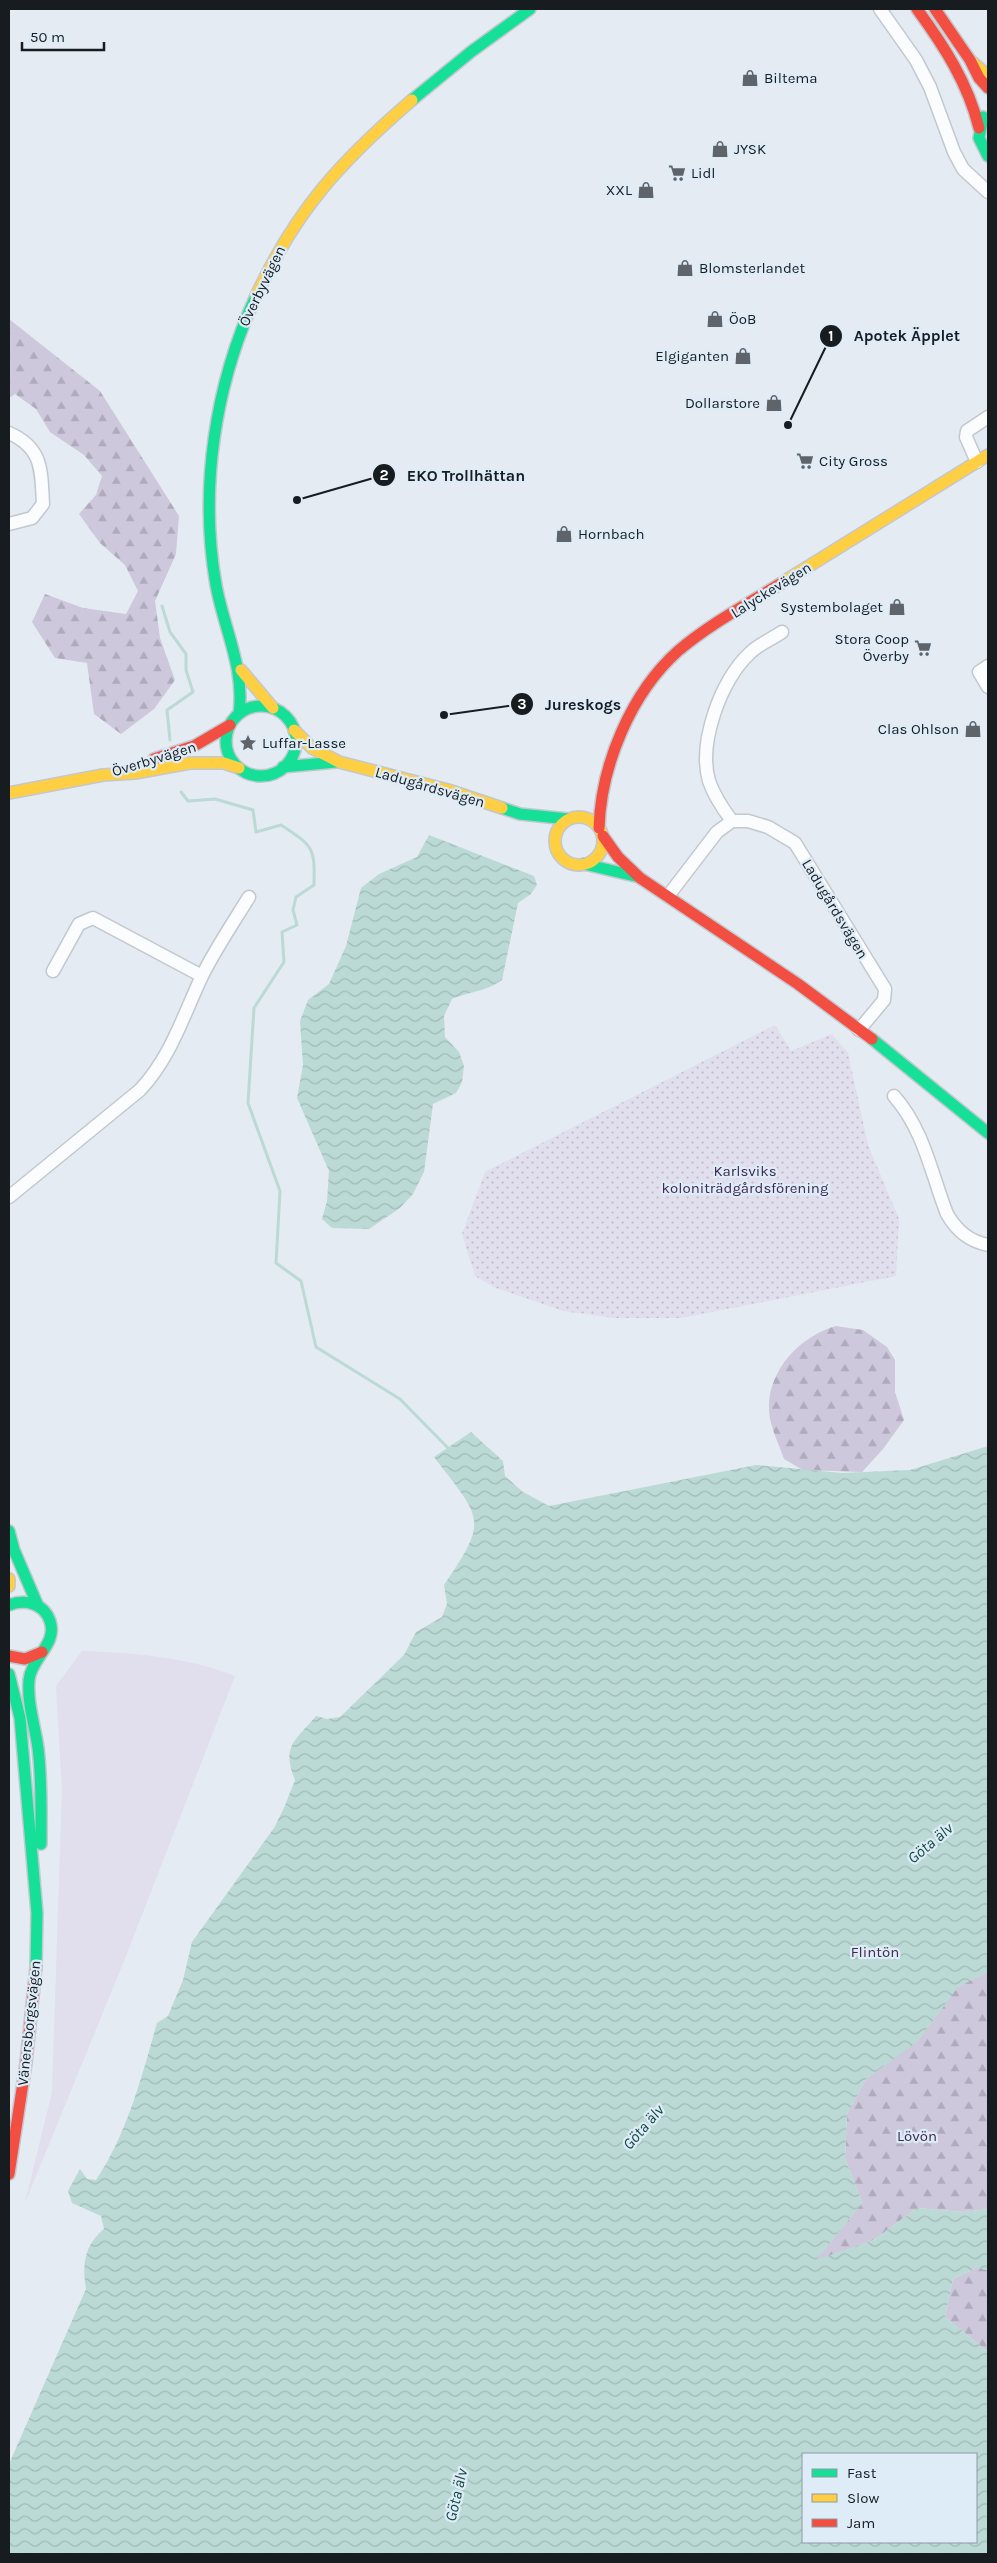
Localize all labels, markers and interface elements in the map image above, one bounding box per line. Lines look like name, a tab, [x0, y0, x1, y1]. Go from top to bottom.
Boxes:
scale bar	[22, 20, 105, 52]
text: 50 m	[30, 28, 65, 46]
shop icon: Biltema	[740, 68, 760, 88]
place label: Biltema	[764, 69, 818, 87]
shop icon: JYSK	[710, 139, 730, 159]
place label: JYSK	[734, 140, 766, 158]
supermarket icon: Lidl	[667, 163, 687, 183]
place label: Lidl	[691, 164, 716, 182]
shop icon: XXL	[636, 180, 656, 200]
place label: XXL	[606, 181, 632, 199]
street label: Överbyvägen	[235, 243, 289, 329]
shop icon: Blomsterlandet	[675, 258, 695, 278]
place label: Blomsterlandet	[699, 259, 805, 277]
shop icon: ÖoB	[705, 309, 725, 329]
place label: ÖoB	[729, 310, 756, 328]
callout: Apotek Äpplet	[819, 320, 970, 351]
text: Apotek Äpplet	[854, 326, 960, 345]
text: 1	[828, 327, 834, 345]
shop icon: Elgiganten	[733, 346, 753, 366]
place label: Elgiganten	[655, 347, 729, 365]
shop icon: Dollarstore	[764, 393, 784, 413]
place label: Dollarstore	[685, 394, 760, 412]
supermarket icon: City Gross	[795, 451, 815, 471]
place label: City Gross	[819, 452, 888, 470]
callout: EKO Trollhättan	[371, 460, 535, 491]
text: 2	[379, 466, 389, 484]
text: EKO Trollhättan	[407, 466, 525, 485]
shop icon: Hornbach	[554, 524, 574, 544]
place label: Hornbach	[578, 525, 645, 543]
street label: Lalyckevägen	[727, 558, 815, 622]
shop icon: Systembolaget	[887, 597, 907, 617]
place label: Systembolaget	[780, 598, 883, 616]
place label: Stora Coop Överby	[834, 630, 909, 665]
supermarket icon: Stora Coop Överby	[913, 638, 933, 658]
callout: Jureskogs	[509, 689, 631, 720]
text: 3	[517, 695, 527, 713]
text: Jureskogs	[545, 695, 621, 714]
shop icon: Clas Ohlson	[963, 719, 983, 739]
place label: Clas Ohlson	[878, 720, 959, 738]
place icon: Luffar-Lasse	[238, 733, 258, 753]
place label: Luffar-Lasse	[262, 734, 346, 752]
street label: Överbyvägen	[110, 738, 198, 780]
street label: Ladugårdsvägen	[373, 763, 487, 811]
street label: Ladugårdsvägen	[798, 856, 872, 962]
park label: Karlsviks koloniträdgårdsförening	[662, 1162, 829, 1197]
water label: Göta älv	[903, 1818, 957, 1867]
park label: Flintön	[851, 1943, 899, 1961]
street label: Vänersborgsvägen	[13, 1959, 45, 2087]
water label: Göta älv	[618, 2100, 668, 2153]
park label: Lövön	[897, 2127, 937, 2145]
legend	[802, 2453, 977, 2543]
text: Fast	[847, 2464, 877, 2482]
water label: Göta älv	[441, 2466, 471, 2523]
text: Slow	[847, 2489, 879, 2507]
text: Jam	[847, 2514, 875, 2532]

